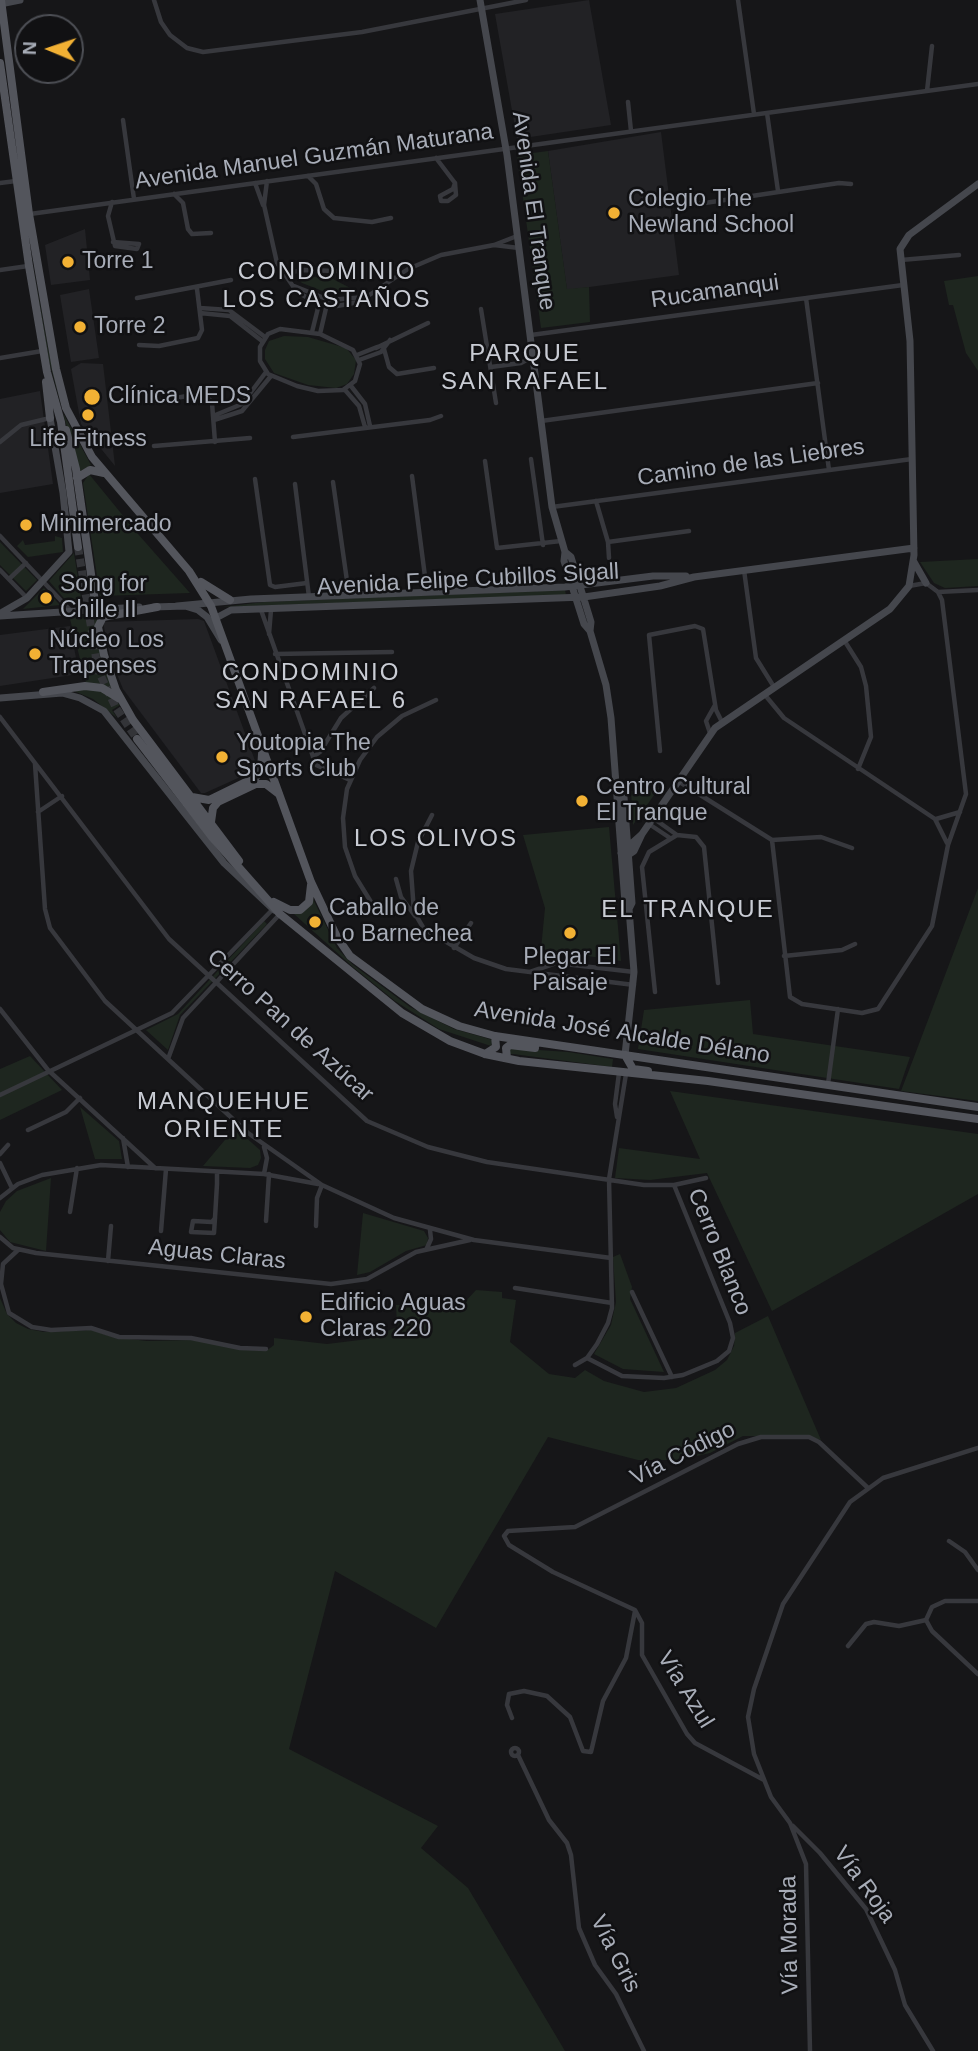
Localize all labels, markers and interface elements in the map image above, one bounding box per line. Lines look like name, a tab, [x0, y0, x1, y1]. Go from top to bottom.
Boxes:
north arrow	[14, 14, 84, 84]
text: N	[19, 41, 40, 56]
street label: Avenida El Tranque	[505, 110, 561, 312]
street label: Avenida Manuel Guzmán Maturana	[133, 118, 495, 196]
place label: Colegio The Newland School	[628, 186, 794, 240]
marker: Colegio The Newland School	[606, 205, 622, 221]
place label: Torre 1	[82, 248, 154, 276]
marker: Torre 1	[60, 254, 76, 270]
district label: CONDOMINIO LOS CASTAÑOS	[224, 258, 430, 314]
street label: Rucamanqui	[649, 269, 781, 315]
place label: Torre 2	[94, 313, 166, 341]
marker: Torre 2	[72, 319, 88, 335]
district label: PARQUE SAN RAFAEL	[442, 340, 608, 396]
place label: Clínica MEDS	[108, 383, 251, 411]
marker: Clínica MEDS	[82, 387, 102, 407]
marker: Life Fitness	[80, 407, 96, 423]
place label: Life Fitness	[29, 426, 147, 454]
street label: Camino de las Liebres	[636, 433, 866, 493]
place label: Minimercado	[40, 511, 172, 539]
marker: Minimercado	[18, 517, 34, 533]
street label: Avenida Felipe Cubillos Sigall	[316, 558, 620, 602]
place label: Song for Chille II	[60, 571, 147, 625]
marker: Song for Chille II	[38, 590, 54, 606]
place label: Núcleo Los Trapenses	[49, 627, 164, 681]
marker: Núcleo Los Trapenses	[27, 646, 43, 662]
district label: CONDOMINIO SAN RAFAEL 6	[216, 659, 406, 715]
place label: Youtopia The Sports Club	[236, 730, 371, 784]
marker: Youtopia The Sports Club	[214, 749, 230, 765]
place label: Centro Cultural El Tranque	[596, 774, 751, 828]
marker: Centro Cultural El Tranque	[574, 793, 590, 809]
district label: LOS OLIVOS	[355, 825, 517, 853]
place label: Caballo de Lo Barnechea	[329, 895, 472, 949]
district label: EL TRANQUE	[603, 896, 773, 924]
marker: Caballo de Lo Barnechea	[307, 914, 323, 930]
marker: Plegar El Paisaje	[562, 925, 578, 941]
street label: Cerro Pan de Azúcar	[201, 944, 379, 1108]
place label: Plegar El Paisaje	[523, 944, 617, 998]
street label: Avenida José Alcalde Délano	[472, 996, 772, 1070]
district label: MANQUEHUE ORIENTE	[138, 1088, 310, 1144]
street label: Cerro Blanco	[681, 1185, 757, 1319]
street label: Aguas Claras	[147, 1234, 287, 1276]
place label: Edificio Aguas Claras 220	[320, 1290, 466, 1344]
marker: Edificio Aguas Claras 220	[298, 1309, 314, 1325]
street label: Vía Código	[626, 1416, 740, 1492]
street label: Vía Azul	[651, 1646, 719, 1734]
street label: Vía Roja	[827, 1841, 901, 1929]
street label: Vía Morada	[775, 1875, 805, 1995]
street label: Vía Gris	[584, 1911, 646, 1997]

